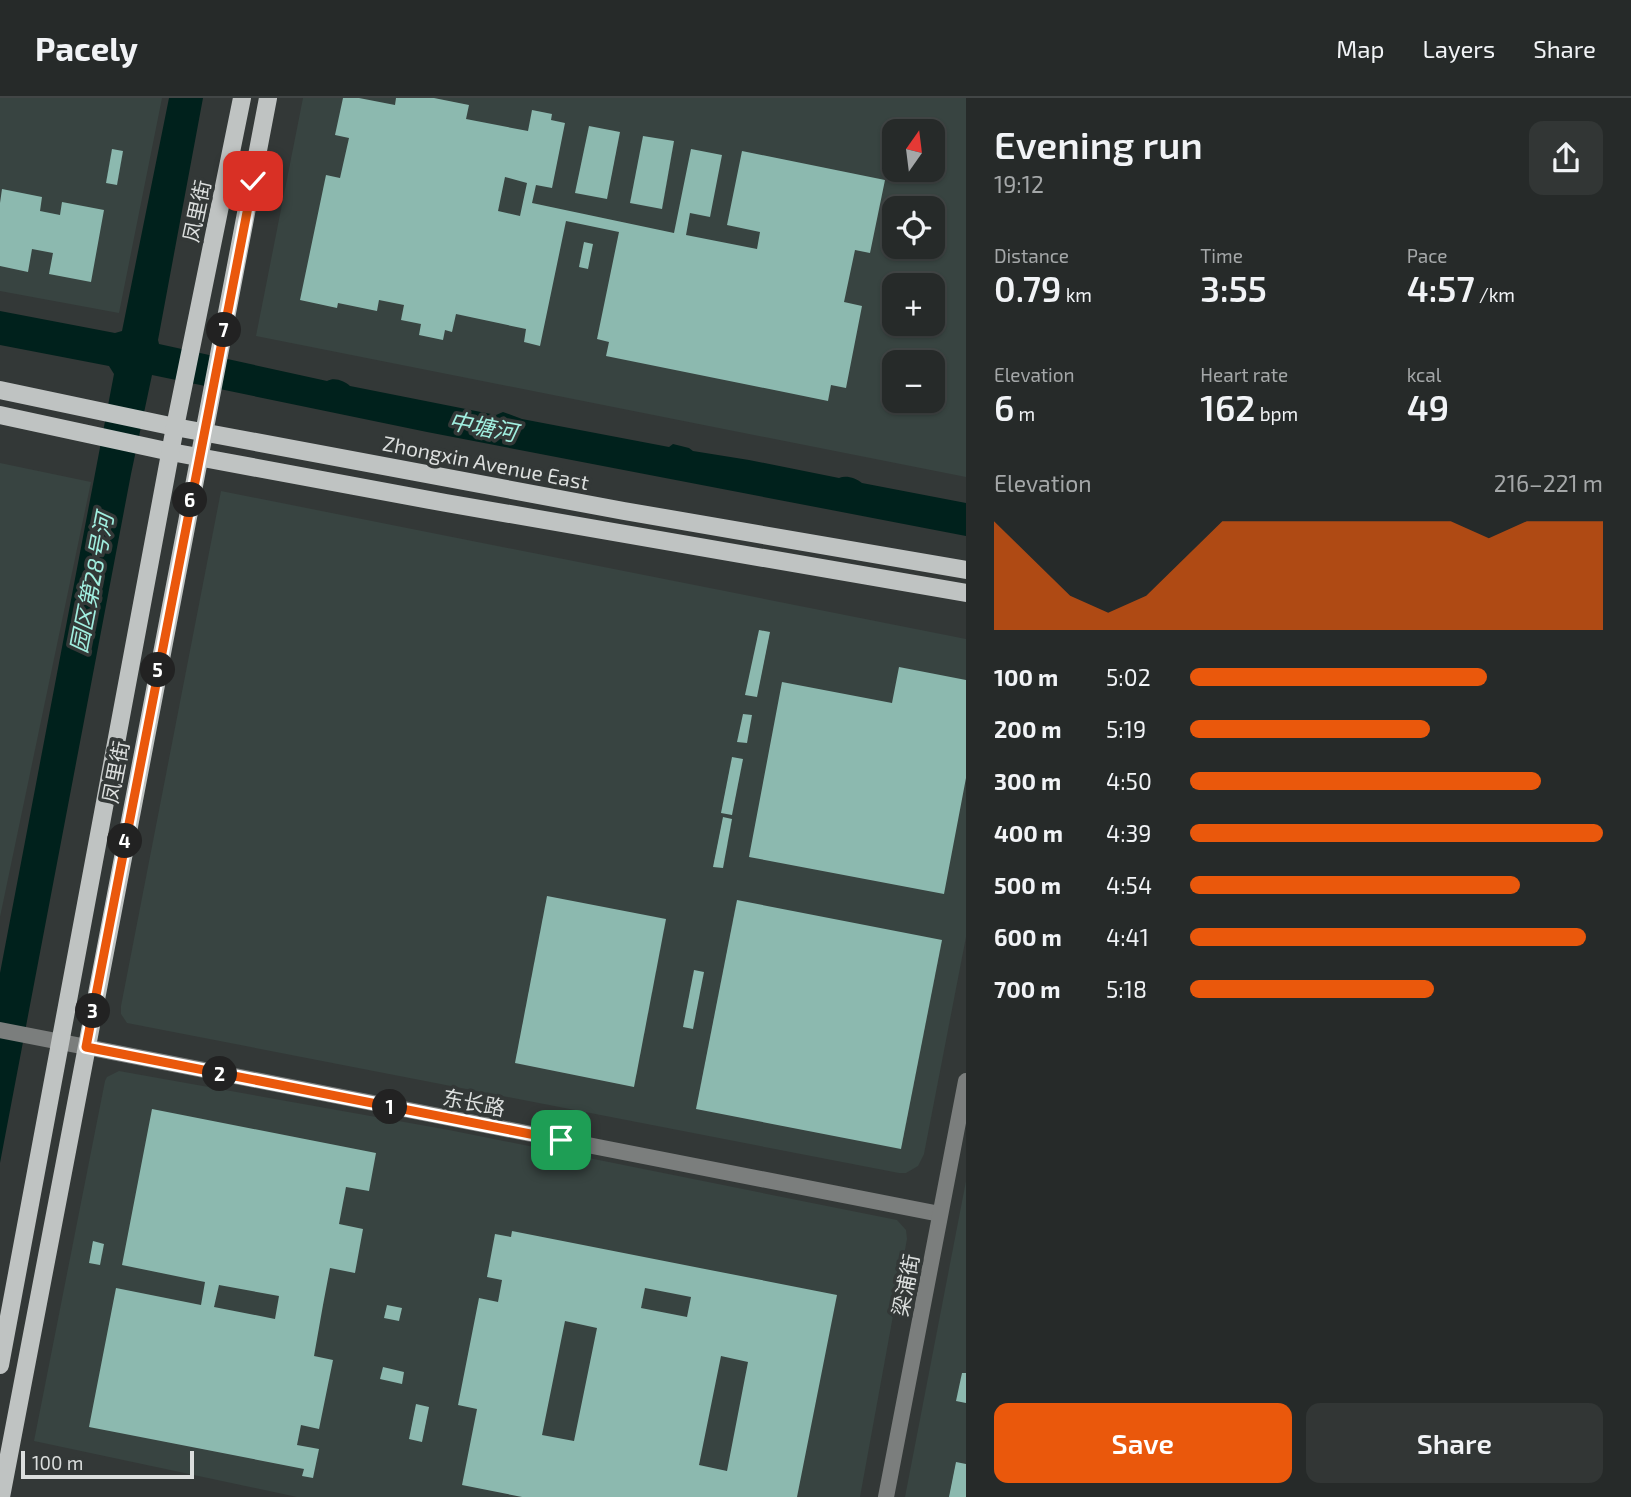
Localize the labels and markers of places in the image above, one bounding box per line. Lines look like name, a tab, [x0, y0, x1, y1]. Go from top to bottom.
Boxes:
pin	[223, 151, 283, 211]
pin: 7	[206, 313, 242, 348]
pin: 6	[172, 482, 208, 518]
pin: 5	[140, 652, 176, 688]
pin: 4	[108, 824, 142, 858]
pin: 3	[76, 993, 110, 1028]
pin: 2	[202, 1056, 238, 1091]
pin: 1	[372, 1090, 408, 1124]
pin	[531, 1110, 591, 1170]

